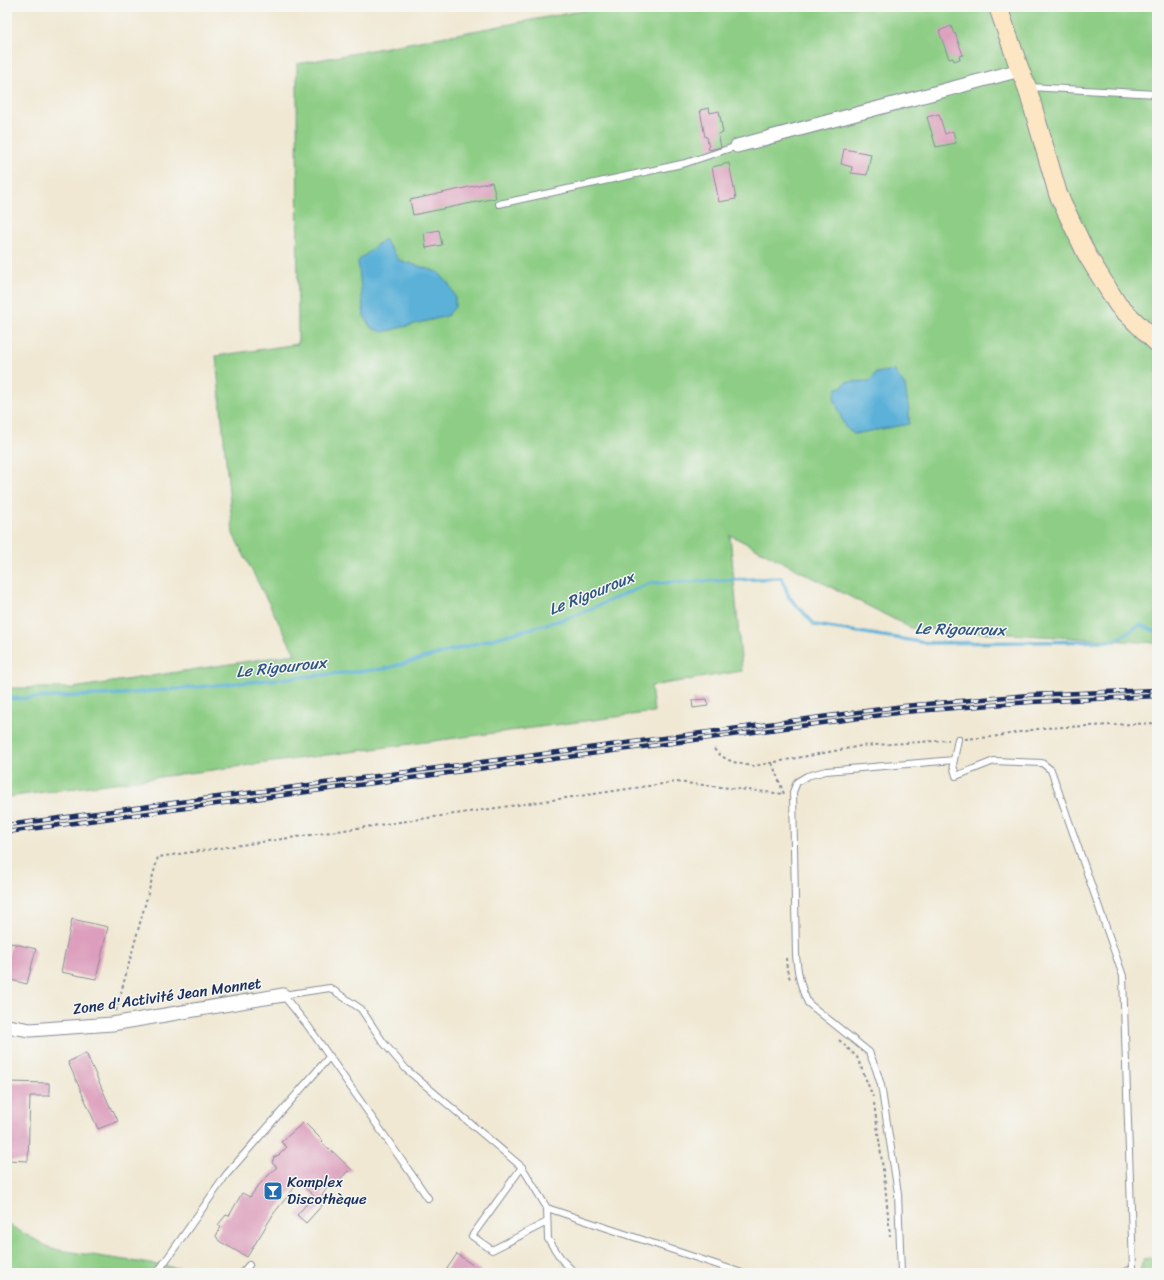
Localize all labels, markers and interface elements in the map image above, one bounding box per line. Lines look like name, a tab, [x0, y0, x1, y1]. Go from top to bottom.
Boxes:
water label: Le Rigouroux	[544, 562, 641, 623]
water label: Le Rigouroux	[915, 614, 1008, 644]
water label: Le Rigouroux	[235, 648, 330, 686]
street label: Zone d'Activité Jean Monnet	[71, 970, 263, 1022]
place label: Komplex Discothèque	[287, 1169, 367, 1212]
bar icon: Komplex Discothèque	[262, 1180, 284, 1202]

